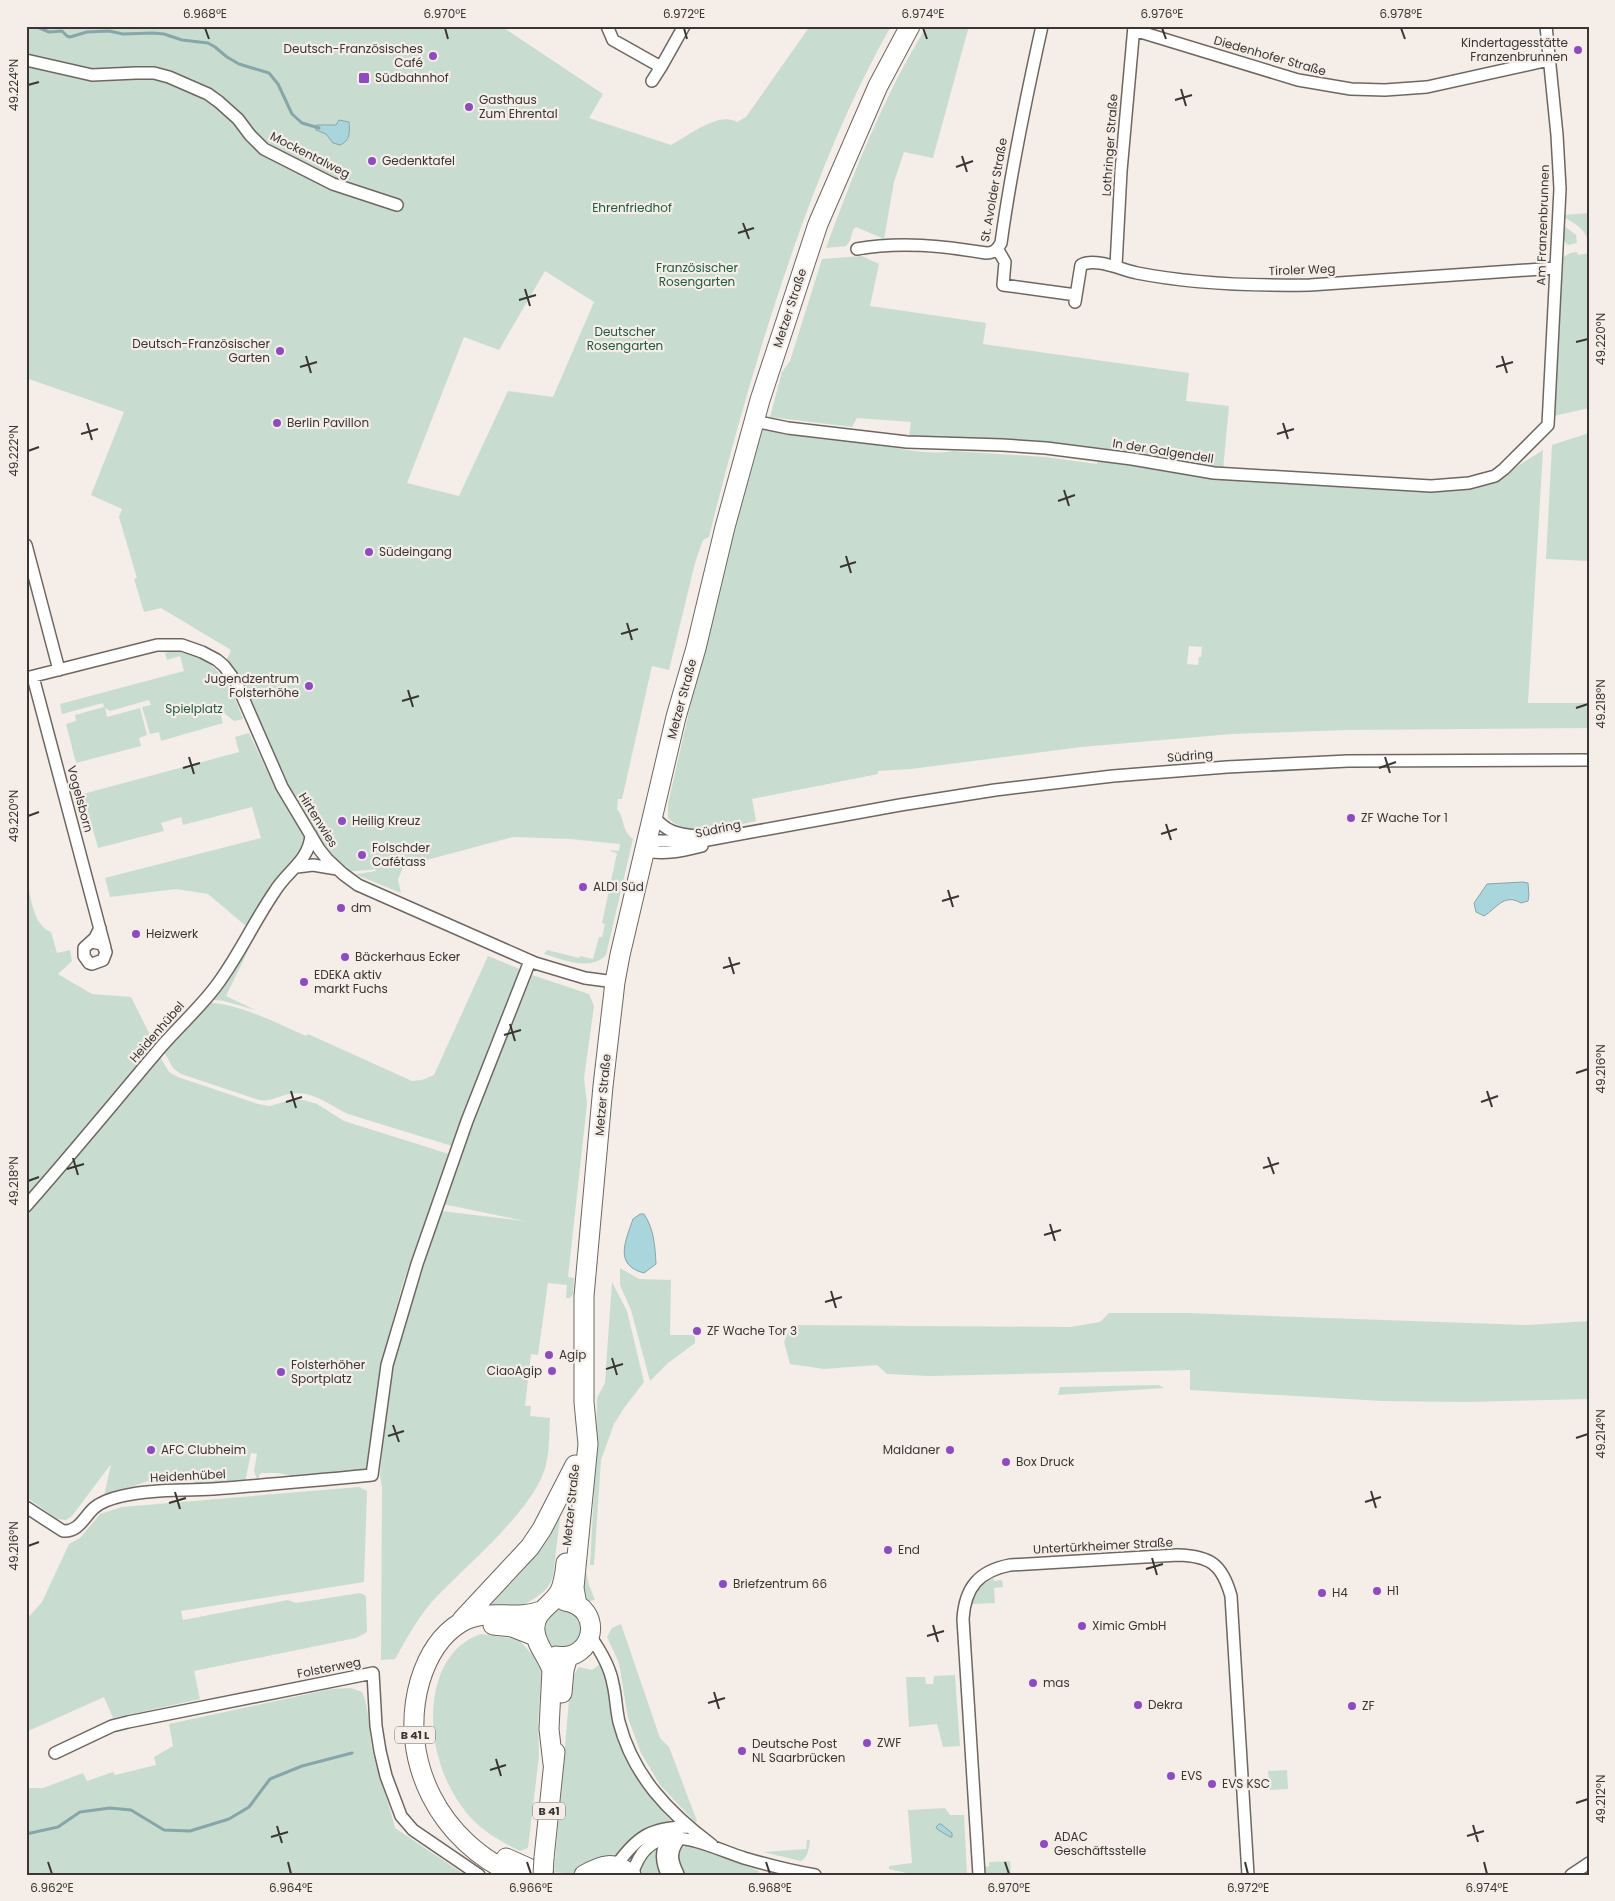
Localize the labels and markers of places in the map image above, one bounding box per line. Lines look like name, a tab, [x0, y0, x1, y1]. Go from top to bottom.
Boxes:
place label: Kindertagesstätte Franzenbrunnen	[1461, 34, 1568, 65]
place label: Deutsch-Französisches Café	[284, 40, 423, 71]
marker: Kindertagesstätte Franzenbrunnen	[1572, 44, 1584, 56]
marker: Deutsch-Französisches Café	[427, 50, 439, 62]
place label: Südbahnhof	[375, 69, 449, 86]
marker: Südbahnhof	[357, 71, 371, 85]
place label: Gasthaus Zum Ehrental	[479, 91, 558, 122]
marker: Gasthaus Zum Ehrental	[463, 101, 475, 113]
place label: Gedenktafel	[382, 152, 455, 169]
marker: Gedenktafel	[366, 155, 378, 167]
place label: Deutsch-Französischer Garten	[132, 335, 271, 366]
marker: Deutsch-Französischer Garten	[274, 345, 286, 357]
place label: Berlin Pavillon	[287, 414, 369, 431]
marker: Berlin Pavillon	[271, 417, 283, 429]
place label: Südeingang	[379, 543, 452, 560]
marker: Südeingang	[363, 546, 375, 558]
place label: Jugendzentrum Folsterhöhe	[204, 670, 299, 701]
marker: Jugendzentrum Folsterhöhe	[303, 680, 315, 692]
place label: ZF Wache Tor 1	[1361, 809, 1448, 826]
place label: Heilig Kreuz	[352, 812, 420, 829]
marker: ZF Wache Tor 1	[1345, 812, 1357, 824]
marker: Heilig Kreuz	[336, 815, 348, 827]
place label: Folschder Cafétass	[372, 839, 430, 870]
marker: Folschder Cafétass	[356, 849, 368, 861]
place label: ALDI Süd	[593, 878, 644, 895]
marker: ALDI Süd	[577, 881, 589, 893]
place label: dm	[351, 899, 371, 916]
marker: dm	[335, 902, 347, 914]
place label: Heizwerk	[146, 925, 199, 942]
marker: Heizwerk	[130, 928, 142, 940]
place label: Bäckerhaus Ecker	[355, 948, 461, 965]
marker: Bäckerhaus Ecker	[339, 951, 351, 963]
place label: EDEKA aktiv markt Fuchs	[314, 966, 388, 997]
marker: EDEKA aktiv markt Fuchs	[298, 976, 310, 988]
place label: ZF Wache Tor 3	[707, 1322, 797, 1339]
marker: ZF Wache Tor 3	[691, 1325, 703, 1337]
place label: Agip	[559, 1346, 586, 1363]
marker: Agip	[543, 1349, 555, 1361]
place label: Folsterhöher Sportplatz	[291, 1356, 366, 1387]
place label: CiaoAgip	[487, 1362, 542, 1379]
marker: CiaoAgip	[546, 1365, 558, 1377]
marker: Folsterhöher Sportplatz	[275, 1366, 287, 1378]
place label: AFC Clubheim	[161, 1441, 246, 1458]
place label: Maldaner	[883, 1441, 941, 1458]
marker: AFC Clubheim	[145, 1444, 157, 1456]
marker: Maldaner	[944, 1444, 956, 1456]
place label: Box Druck	[1016, 1453, 1075, 1470]
marker: Box Druck	[1000, 1456, 1012, 1468]
place label: End	[898, 1541, 920, 1558]
marker: End	[882, 1544, 894, 1556]
place label: Briefzentrum 66	[733, 1575, 827, 1592]
marker: Briefzentrum 66	[717, 1578, 729, 1590]
place label: H1	[1387, 1582, 1399, 1599]
place label: H4	[1332, 1584, 1348, 1601]
marker: H1	[1371, 1585, 1383, 1597]
marker: H4	[1316, 1587, 1328, 1599]
place label: Ximic GmbH	[1092, 1617, 1166, 1634]
marker: Ximic GmbH	[1076, 1620, 1088, 1632]
place label: mas	[1043, 1674, 1070, 1691]
marker: mas	[1027, 1677, 1039, 1689]
place label: Dekra	[1148, 1696, 1183, 1713]
place label: ZF	[1362, 1697, 1375, 1714]
marker: Dekra	[1132, 1699, 1144, 1711]
marker: ZF	[1346, 1700, 1358, 1712]
place label: ZWF	[877, 1734, 901, 1751]
place label: Deutsche Post NL Saarbrücken	[752, 1735, 845, 1766]
marker: ZWF	[861, 1737, 873, 1749]
marker: Deutsche Post NL Saarbrücken	[736, 1745, 748, 1757]
place label: EVS	[1181, 1767, 1202, 1784]
marker: EVS	[1165, 1770, 1177, 1782]
place label: EVS KSC	[1222, 1775, 1270, 1792]
marker: EVS KSC	[1206, 1778, 1218, 1790]
place label: ADAC Geschäftsstelle	[1054, 1828, 1146, 1859]
marker: ADAC Geschäftsstelle	[1038, 1838, 1050, 1850]

